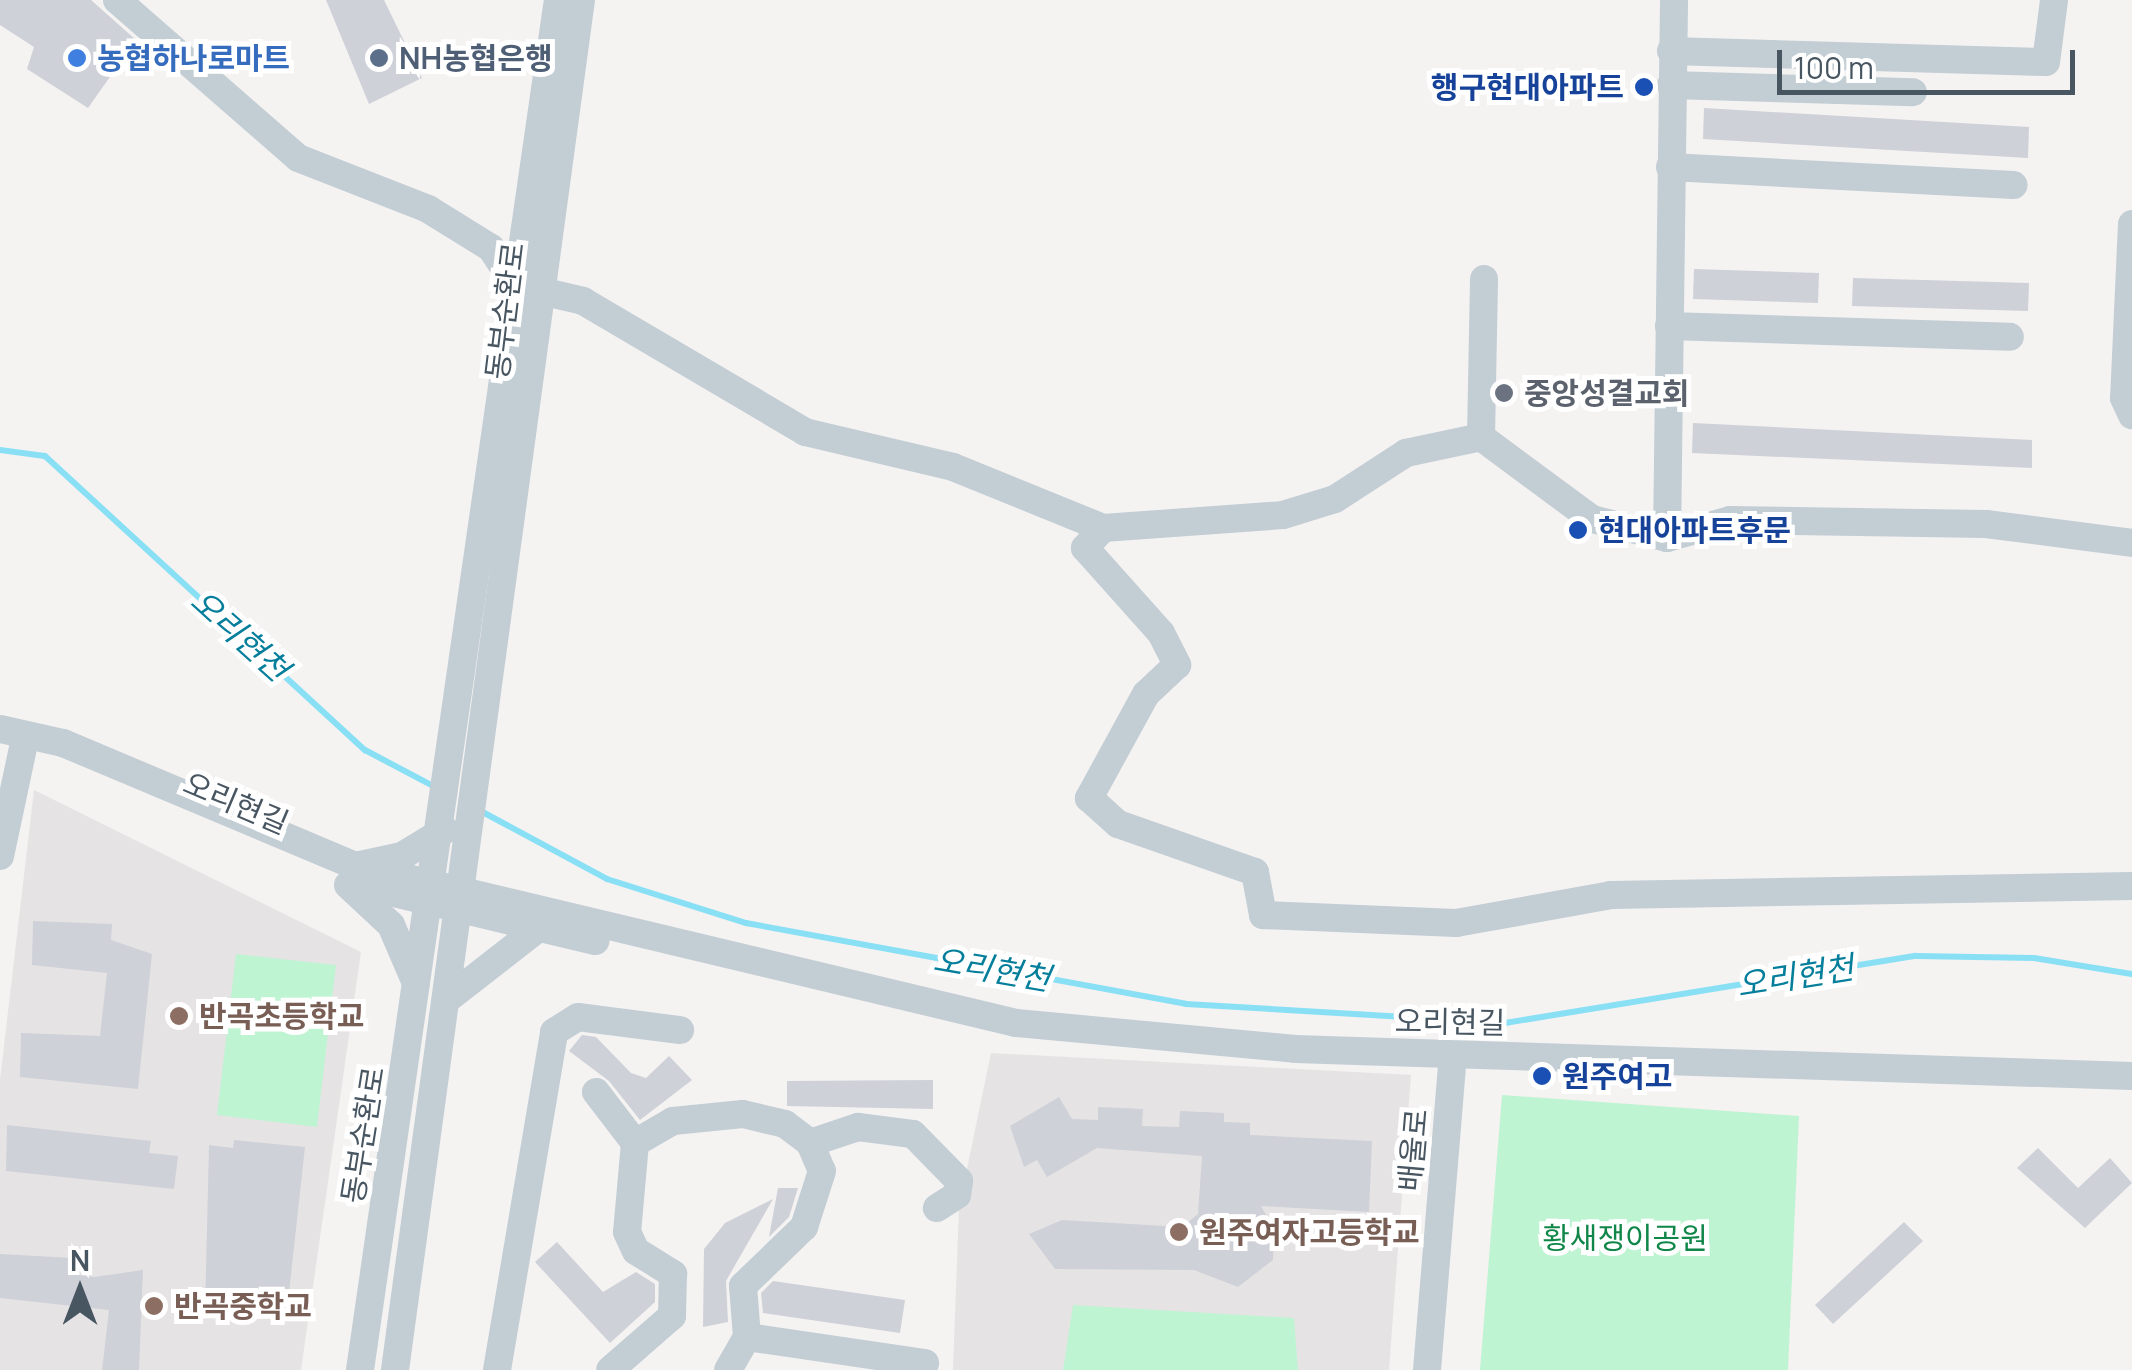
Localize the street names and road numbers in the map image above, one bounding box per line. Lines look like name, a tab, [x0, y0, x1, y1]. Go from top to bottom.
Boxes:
street label: 동부순환로	[479, 240, 531, 382]
street label: 오리현길	[178, 765, 294, 841]
street label: 오리현길	[1394, 1003, 1506, 1041]
street label: 동부순환로	[334, 1064, 392, 1206]
street label: 배울로	[1391, 1107, 1435, 1193]

